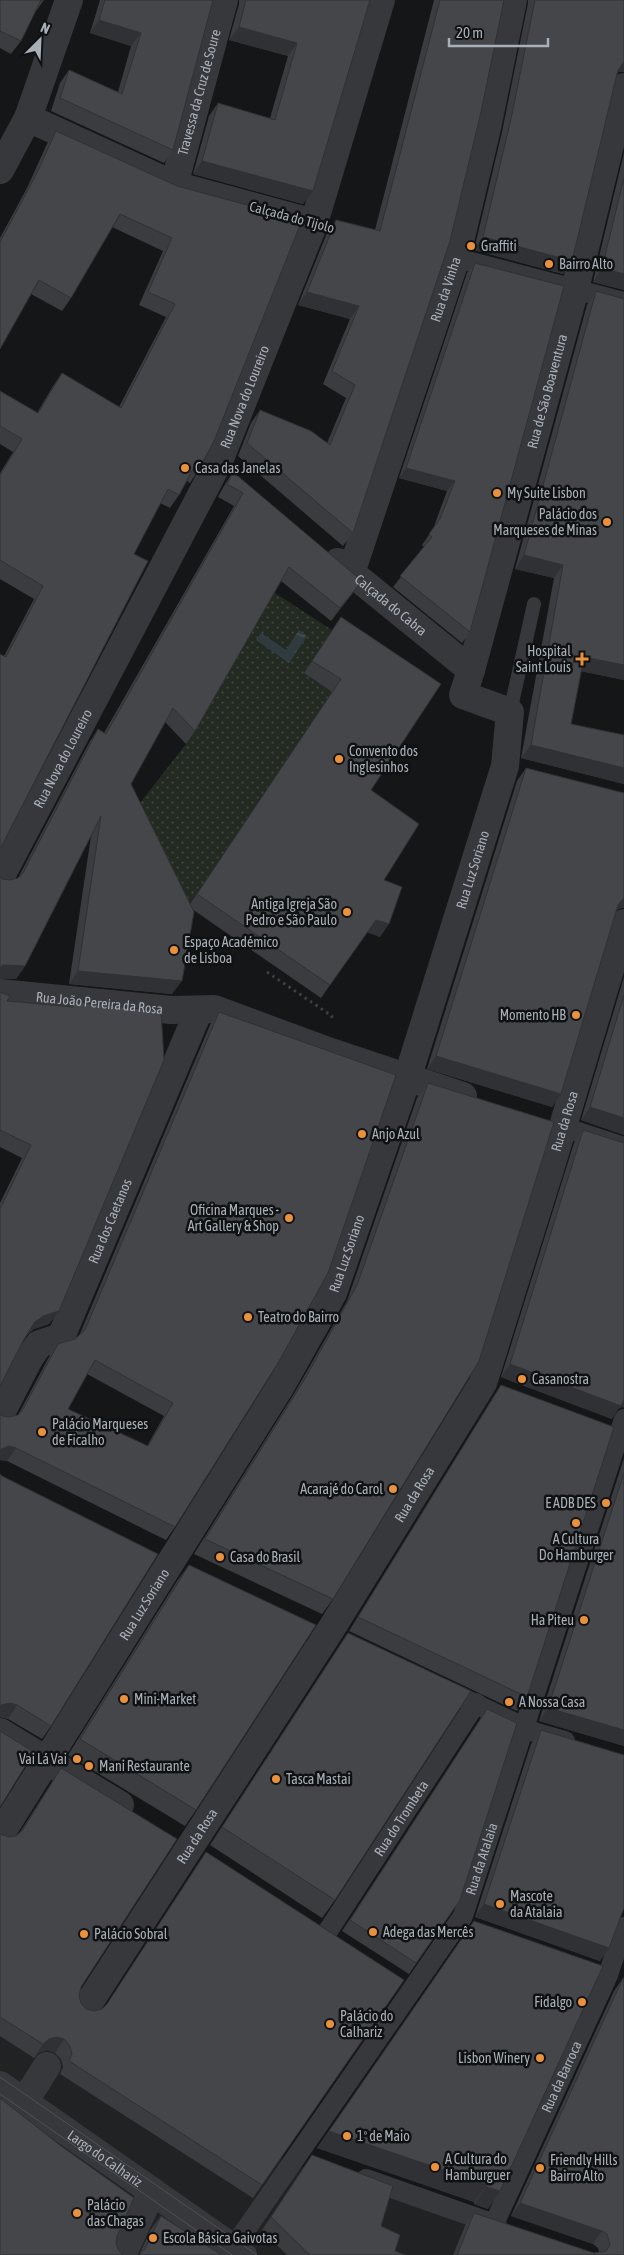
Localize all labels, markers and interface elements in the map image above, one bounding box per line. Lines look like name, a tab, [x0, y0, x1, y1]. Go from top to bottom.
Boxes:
north arrow	[15, 15, 65, 65]
scale bar	[449, 15, 548, 47]
text: N	[38, 19, 52, 37]
text: 20 m	[456, 24, 483, 41]
street label: Travessa da Cruz de Soure	[174, 28, 224, 157]
street label: Calçada do Tijolo	[248, 198, 336, 236]
place label: Graffiti	[481, 238, 517, 254]
marker: Graffiti	[465, 240, 477, 252]
street label: Rua da Vinha	[427, 255, 464, 324]
place label: Bairro Alto	[559, 256, 613, 272]
marker: Bairro Alto	[543, 258, 555, 270]
street label: Rua de São Boaventura	[524, 332, 570, 450]
street label: Rua Nova do Loureiro	[217, 343, 272, 451]
place label: Casa das Janelas	[195, 460, 281, 476]
marker: Casa das Janelas	[179, 462, 191, 474]
place label: My Suite Lisbon	[507, 485, 586, 501]
marker: My Suite Lisbon	[491, 487, 503, 499]
place label: Palácio dos Marqueses de Minas	[493, 506, 597, 538]
marker: Palácio dos Marqueses de Minas	[601, 516, 613, 528]
street label: Calçada do Cabra	[352, 571, 430, 639]
place label: Hospital Saint Louis	[516, 643, 571, 675]
marker: Hospital Saint Louis	[575, 652, 589, 666]
street label: Rua Nova do Loureiro	[30, 706, 95, 811]
place label: Convento dos Inglesinhos	[349, 743, 418, 775]
marker: Convento dos Inglesinhos	[333, 753, 345, 765]
street label: Rua Luz Soriano	[453, 829, 492, 911]
place label: Antiga Igreja São Pedro e São Paulo	[246, 896, 337, 928]
marker: Antiga Igreja São Pedro e São Paulo	[341, 906, 353, 918]
place label: Espaço Académico de Lisboa	[184, 934, 278, 966]
marker: Espaço Académico de Lisboa	[168, 944, 180, 956]
street label: Rua João Pereira da Rosa	[35, 989, 164, 1017]
place label: Momento HB	[500, 1007, 566, 1023]
marker: Momento HB	[570, 1009, 582, 1021]
street label: Rua da Rosa	[548, 1089, 581, 1153]
place label: Anjo Azul	[372, 1126, 420, 1142]
marker: Anjo Azul	[356, 1128, 368, 1140]
street label: Rua dos Caetanos	[85, 1176, 135, 1266]
place label: Oficina Marques - Art Gallery & Shop	[188, 1202, 279, 1234]
marker: Oficina Marques - Art Gallery & Shop	[283, 1212, 295, 1224]
street label: Rua Luz Soriano	[326, 1213, 367, 1294]
place label: Teatro do Bairro	[258, 1309, 339, 1325]
marker: Teatro do Bairro	[242, 1311, 254, 1323]
place label: Casanostra	[532, 1371, 589, 1387]
marker: Casanostra	[516, 1373, 528, 1385]
place label: Palácio Marqueses de Ficalho	[52, 1416, 148, 1448]
marker: Palácio Marqueses de Ficalho	[36, 1426, 48, 1438]
street label: Rua da Rosa	[391, 1464, 437, 1525]
place label: Acarajé do Carol	[300, 1481, 383, 1497]
marker: Acarajé do Carol	[387, 1483, 399, 1495]
place label: E ADB DES	[545, 1495, 596, 1511]
marker: E ADB DES	[600, 1497, 612, 1509]
marker: A Cultura Do Hamburger	[570, 1517, 582, 1529]
place label: A Cultura Do Hamburger	[539, 1531, 614, 1563]
place label: Casa do Brasil	[230, 1549, 300, 1565]
marker: Casa do Brasil	[214, 1551, 226, 1563]
street label: Rua Luz Soriano	[116, 1566, 172, 1643]
place label: Ha Piteu	[531, 1612, 574, 1628]
marker: Ha Piteu	[578, 1614, 590, 1626]
place label: Mini-Market	[134, 1691, 196, 1707]
marker: Mini-Market	[118, 1693, 130, 1705]
place label: A Nossa Casa	[519, 1694, 585, 1710]
marker: A Nossa Casa	[503, 1696, 515, 1708]
place label: Vai Lá Vai	[19, 1751, 67, 1767]
marker: Vai Lá Vai	[71, 1753, 83, 1765]
place label: Mani Restaurante	[99, 1758, 190, 1774]
marker: Mani Restaurante	[83, 1760, 95, 1772]
place label: Tasca Mastai	[286, 1771, 351, 1787]
marker: Tasca Mastai	[270, 1773, 282, 1785]
street label: Rua do Trombeta	[371, 1777, 432, 1859]
street label: Rua da Rosa	[173, 1806, 221, 1867]
street label: Rua da Atalaia	[462, 1821, 501, 1897]
place label: Mascote da Atalaia	[510, 1888, 562, 1920]
marker: Mascote da Atalaia	[494, 1898, 506, 1910]
place label: Adega das Mercês	[383, 1924, 473, 1940]
place label: Palácio Sobral	[94, 1926, 168, 1942]
marker: Adega das Mercês	[367, 1926, 379, 1938]
marker: Palácio Sobral	[78, 1928, 90, 1940]
place label: Fidalgo	[534, 1994, 572, 2010]
marker: Fidalgo	[576, 1996, 588, 2008]
place label: Palácio do Calhariz	[340, 2008, 393, 2040]
marker: Palácio do Calhariz	[324, 2018, 336, 2030]
street label: Rua da Barroca	[538, 2038, 585, 2115]
place label: Lisbon Winery	[458, 2050, 530, 2066]
marker: Lisbon Winery	[534, 2052, 546, 2064]
street label: Largo do Calhariz	[65, 2127, 145, 2190]
place label: 1º de Maio	[357, 2128, 410, 2144]
marker: 1º de Maio	[341, 2130, 353, 2142]
place label: A Cultura do Hamburguer	[445, 2151, 511, 2183]
place label: Friendly Hills Bairro Alto	[550, 2152, 618, 2184]
marker: A Cultura do Hamburguer	[429, 2161, 441, 2173]
marker: Friendly Hills Bairro Alto	[534, 2162, 546, 2174]
place label: Palácio das Chagas	[87, 2197, 144, 2229]
marker: Palácio das Chagas	[71, 2207, 83, 2219]
place label: Escola Básica Gaivotas	[163, 2230, 278, 2246]
marker: Escola Básica Gaivotas	[147, 2232, 159, 2244]

